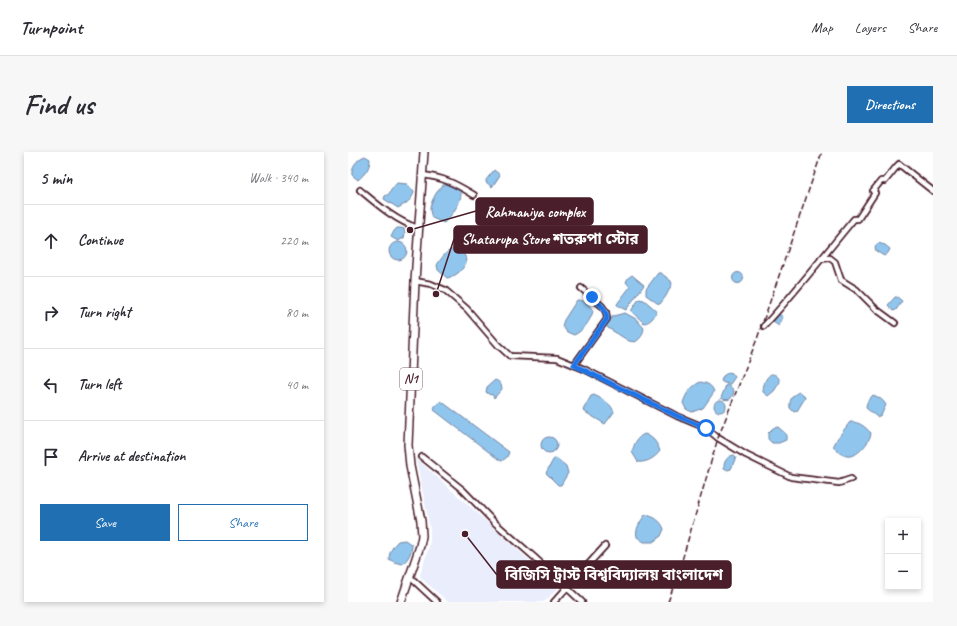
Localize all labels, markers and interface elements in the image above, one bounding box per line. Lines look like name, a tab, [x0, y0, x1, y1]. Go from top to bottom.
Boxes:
text: Turnpoint	[20, 16, 82, 40]
text: Map	[811, 19, 833, 36]
text: Layers	[855, 19, 886, 36]
text: Share	[908, 19, 937, 36]
button: Directions	[847, 86, 933, 123]
text: Find us	[24, 87, 94, 122]
text: 5 min	[40, 168, 72, 189]
text: Walk · 340 m	[249, 170, 308, 186]
callout: Rahmaniya complex	[476, 198, 593, 225]
text: Rahmaniya complex	[485, 203, 587, 222]
callout: Shatarupa Store শতরুপা স্টোর	[454, 226, 647, 253]
icon: ahead	[40, 230, 62, 252]
text: Shatarupa Store শতরুপা স্টোর	[462, 230, 639, 249]
text: Continue	[78, 231, 123, 250]
text: 220 m	[280, 233, 308, 249]
route end	[583, 288, 601, 306]
icon: right	[40, 302, 62, 324]
text: Turn right	[78, 303, 131, 322]
text: 80 m	[286, 305, 308, 321]
road number: N1	[400, 368, 422, 390]
icon: left	[40, 374, 62, 396]
text: Turn left	[78, 375, 121, 394]
text: 40 m	[286, 377, 308, 393]
route start	[697, 419, 715, 437]
icon: arrive	[40, 446, 62, 468]
text: Arrive at destination	[78, 447, 185, 466]
button: Save	[40, 504, 170, 541]
button: Share	[178, 504, 308, 541]
map controls	[885, 518, 921, 590]
button: +	[885, 518, 921, 554]
button: −	[885, 554, 921, 590]
callout: বিজিসি ট্রাস্ট বিশ্ববিদ্যালয় বাংলাদেশ	[497, 561, 731, 588]
text: বিজিসি ট্রাস্ট বিশ্ববিদ্যালয় বাংলাদেশ	[504, 566, 723, 585]

